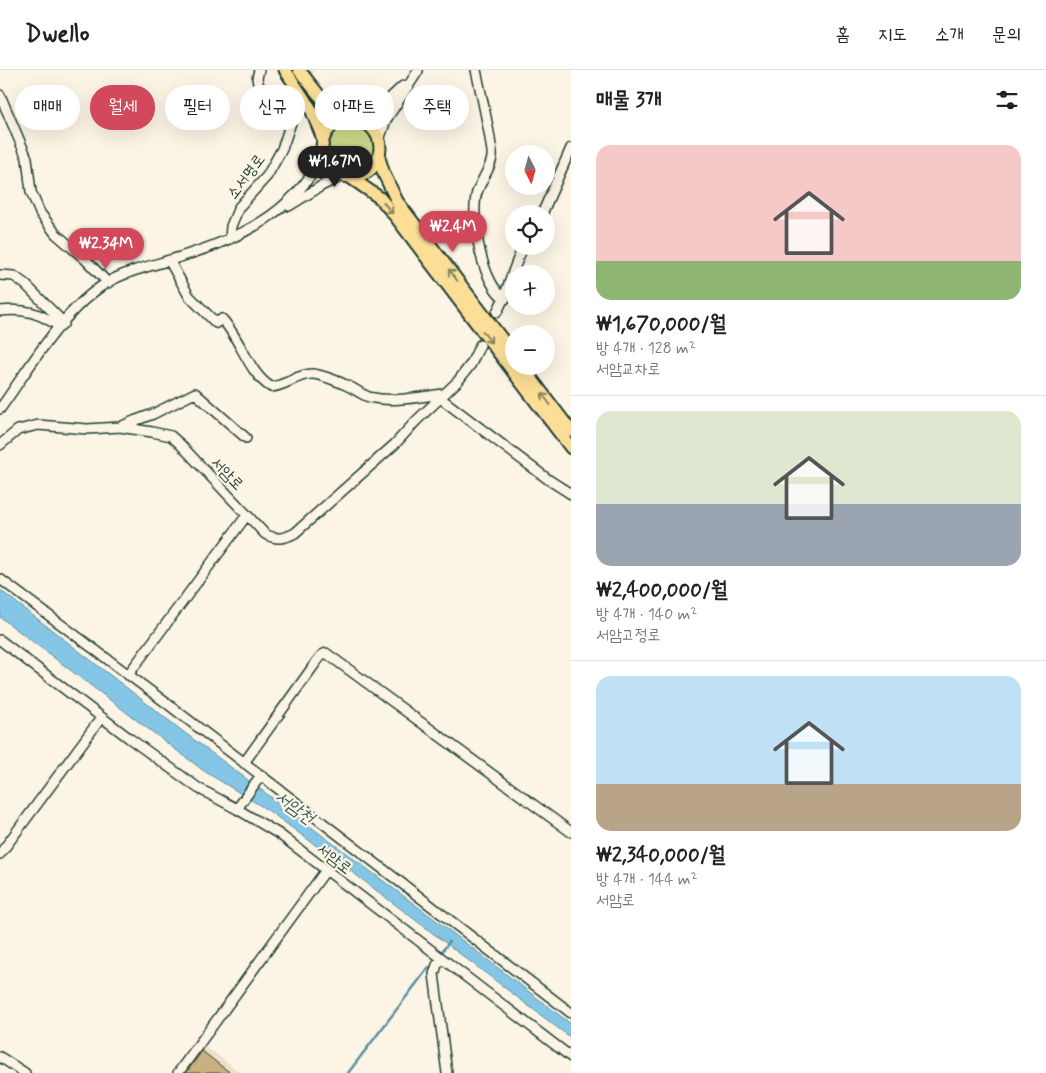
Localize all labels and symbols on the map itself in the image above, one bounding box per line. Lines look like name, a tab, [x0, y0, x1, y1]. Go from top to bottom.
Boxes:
north arrow	[505, 145, 555, 195]
pin: ₩1.67M	[294, 146, 376, 188]
street label: 소서명로	[222, 150, 270, 204]
one-way arrow	[383, 201, 394, 214]
pin: ₩2.4M	[418, 210, 488, 253]
pin: ₩2.34M	[65, 228, 147, 270]
one-way arrow	[447, 268, 458, 281]
one-way arrow	[482, 330, 492, 344]
one-way arrow	[541, 393, 552, 406]
street label: 서암로	[206, 453, 248, 495]
water label: 서암천	[270, 785, 320, 831]
street label: 서암로	[312, 839, 356, 879]

